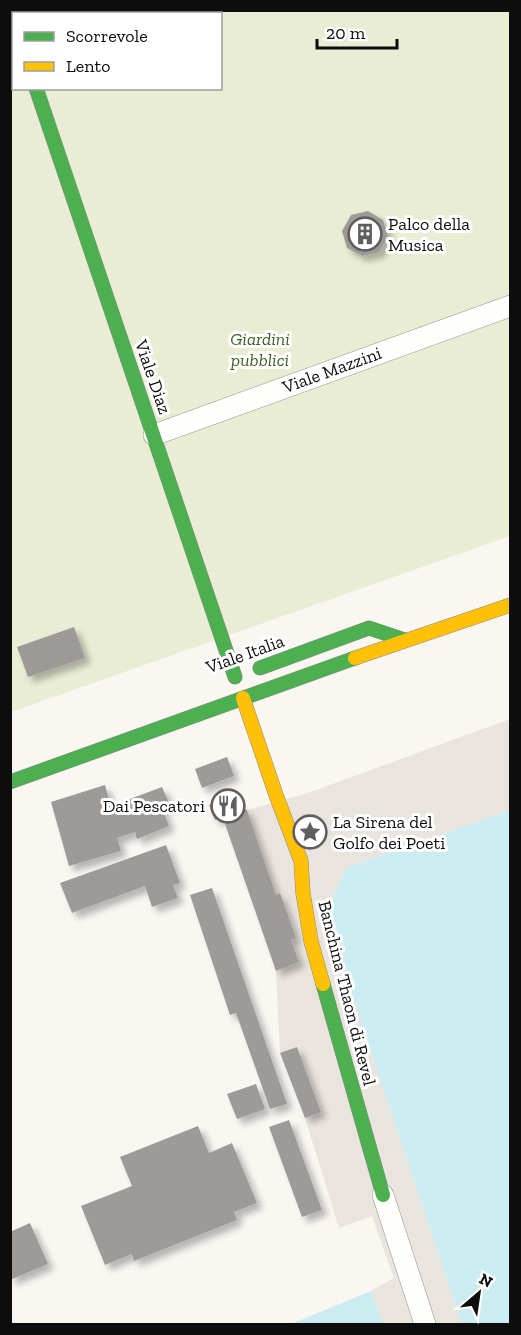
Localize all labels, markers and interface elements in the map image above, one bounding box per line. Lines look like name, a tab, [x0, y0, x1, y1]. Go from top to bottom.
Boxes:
legend	[12, 12, 222, 90]
scale bar	[317, 12, 396, 50]
text: 20 m	[326, 22, 366, 44]
text: Scorrevole	[66, 25, 148, 47]
text: Lento	[66, 55, 111, 77]
place label: Palco della Musica	[388, 213, 470, 256]
building icon: Palco della Musica	[347, 216, 383, 252]
park label: Giardini pubblici	[230, 328, 290, 371]
street label: Viale Diaz	[130, 336, 176, 417]
street label: Viale Mazzini	[279, 342, 385, 398]
street label: Viale Italia	[202, 630, 287, 679]
restaurant icon: Dai Pescatori	[210, 788, 246, 824]
place label: Dai Pescatori	[103, 795, 205, 817]
place label: La Sirena del Golfo dei Poeti	[333, 811, 445, 854]
place icon: La Sirena del Golfo dei Poeti	[292, 814, 328, 850]
street label: Banchina Thaon di Revel	[313, 898, 381, 1088]
north arrow	[449, 1263, 509, 1323]
text: N	[476, 1269, 496, 1292]

